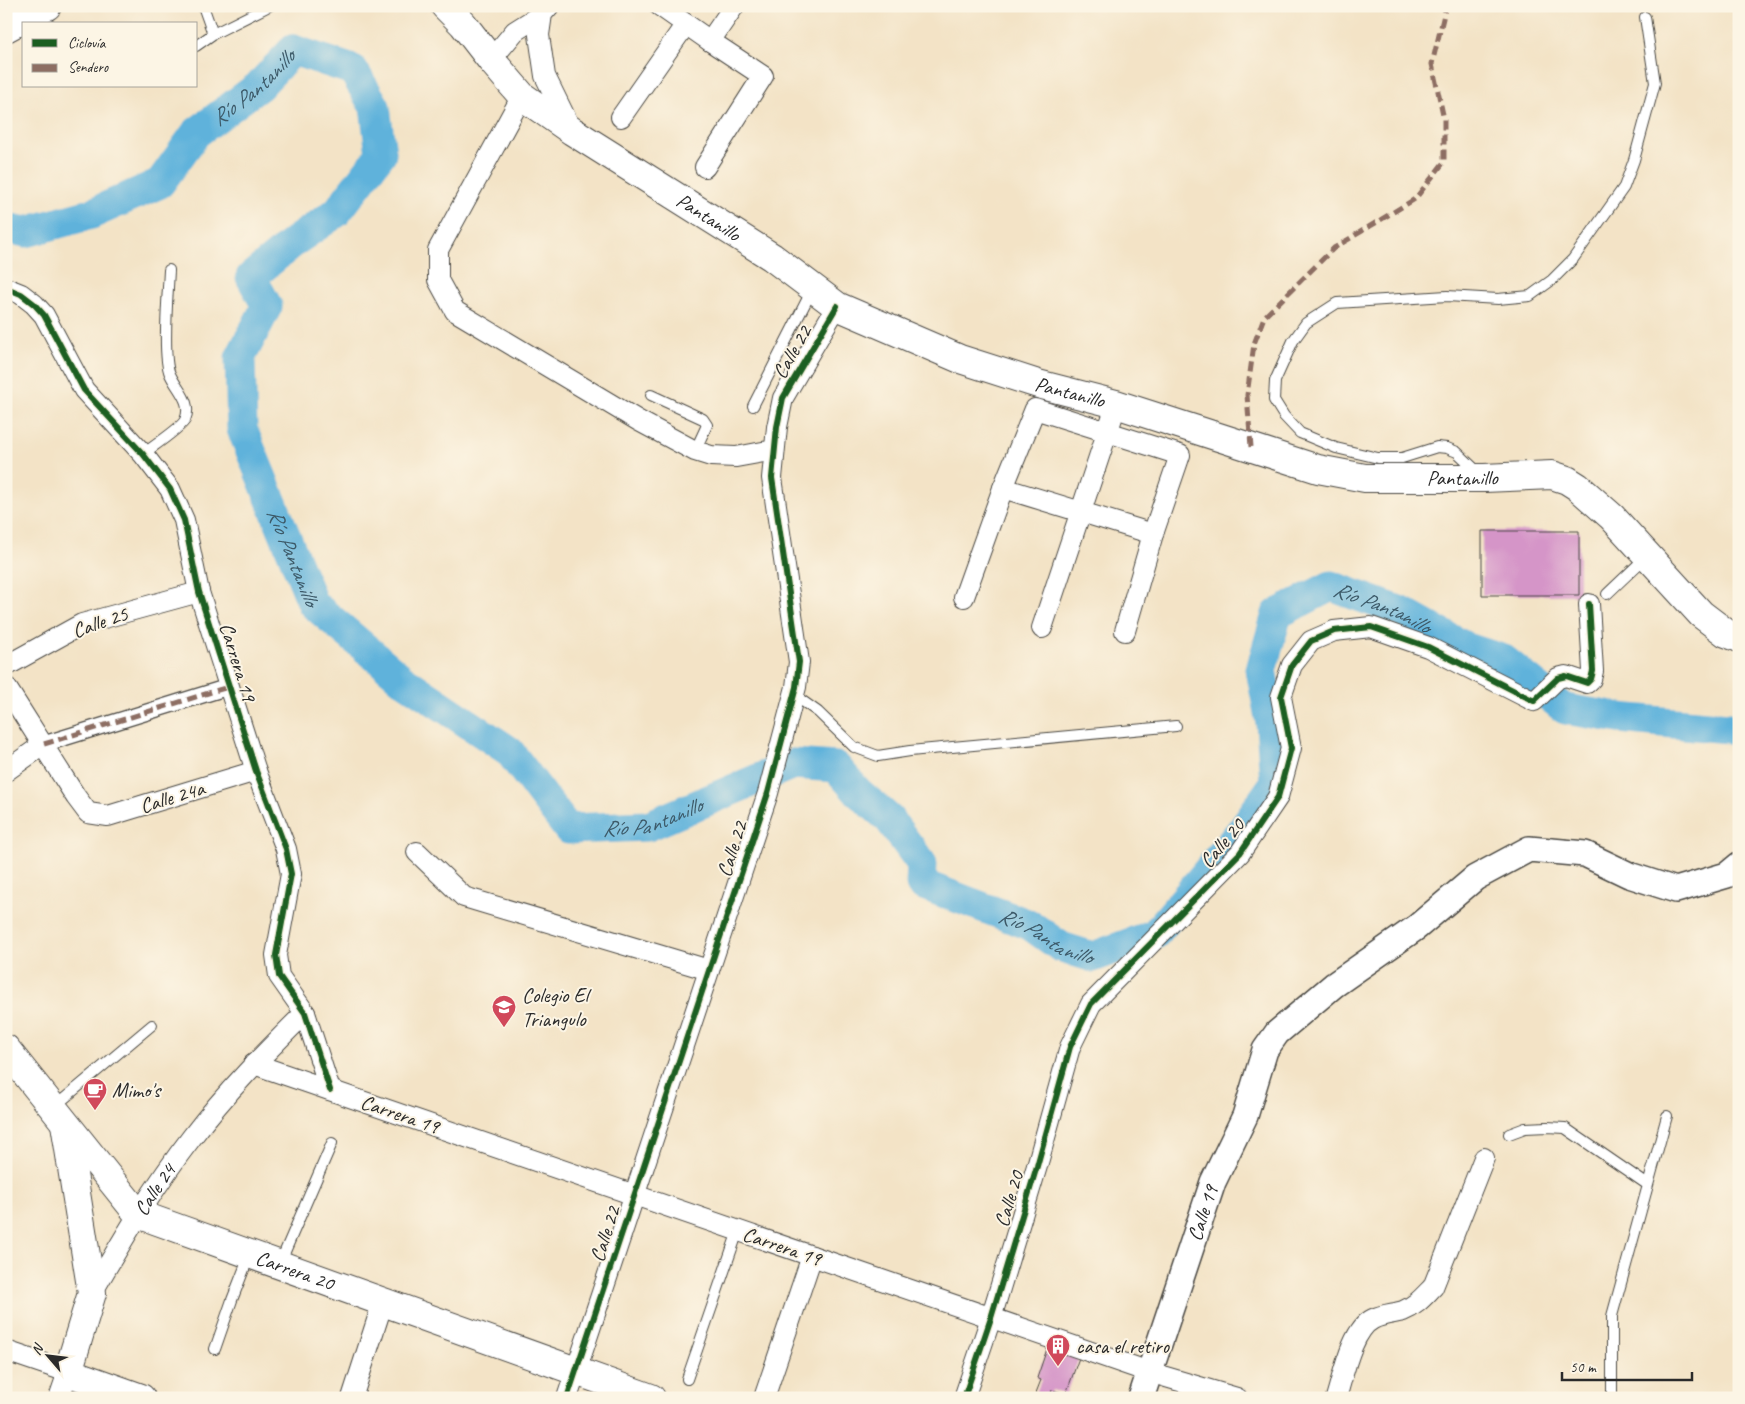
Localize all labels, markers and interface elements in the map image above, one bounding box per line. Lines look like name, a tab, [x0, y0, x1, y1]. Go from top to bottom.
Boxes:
legend	[22, 22, 198, 88]
text: Ciclovía	[68, 34, 107, 53]
water label: Río Pantanillo	[206, 41, 304, 132]
text: Sendero	[68, 58, 109, 77]
street label: Pantanillo	[672, 187, 747, 248]
street label: Calle 22	[766, 319, 818, 383]
street label: Pantanillo	[1032, 371, 1109, 414]
street label: Pantanillo	[1427, 464, 1500, 491]
water label: Río Pantanillo	[261, 504, 327, 614]
water label: Río Pantanillo	[1330, 575, 1439, 642]
street label: Calle 25	[69, 600, 133, 644]
street label: Carrera 19	[214, 619, 263, 706]
street label: Calle 24a	[137, 774, 209, 819]
water label: Río Pantanillo	[602, 790, 710, 843]
street label: Calle 20	[1194, 812, 1251, 873]
street label: Calle 22	[711, 816, 754, 880]
water label: Río Pantanillo	[995, 902, 1100, 972]
place label: Colegio El Triangulo	[522, 982, 592, 1032]
school or university icon: Colegio El Triangulo	[491, 994, 517, 1028]
cafe icon: Mimo's	[82, 1077, 108, 1111]
place label: Mimo's	[112, 1077, 162, 1103]
street label: Carrera 19	[357, 1088, 444, 1140]
street label: Calle 24	[128, 1156, 183, 1220]
street label: Calle 20	[988, 1166, 1030, 1230]
street label: Calle 19	[1181, 1180, 1225, 1244]
street label: Calle 22	[584, 1201, 627, 1265]
street label: Carrera 19	[739, 1220, 826, 1272]
street label: Carrera 20	[252, 1244, 339, 1297]
north arrow	[22, 1332, 72, 1382]
building icon: casa el retiro	[1045, 1333, 1071, 1367]
place label: casa el retiro	[1076, 1333, 1171, 1359]
text: N	[27, 1340, 48, 1358]
scale bar	[1562, 1349, 1692, 1381]
text: 50 m	[1570, 1358, 1597, 1377]

